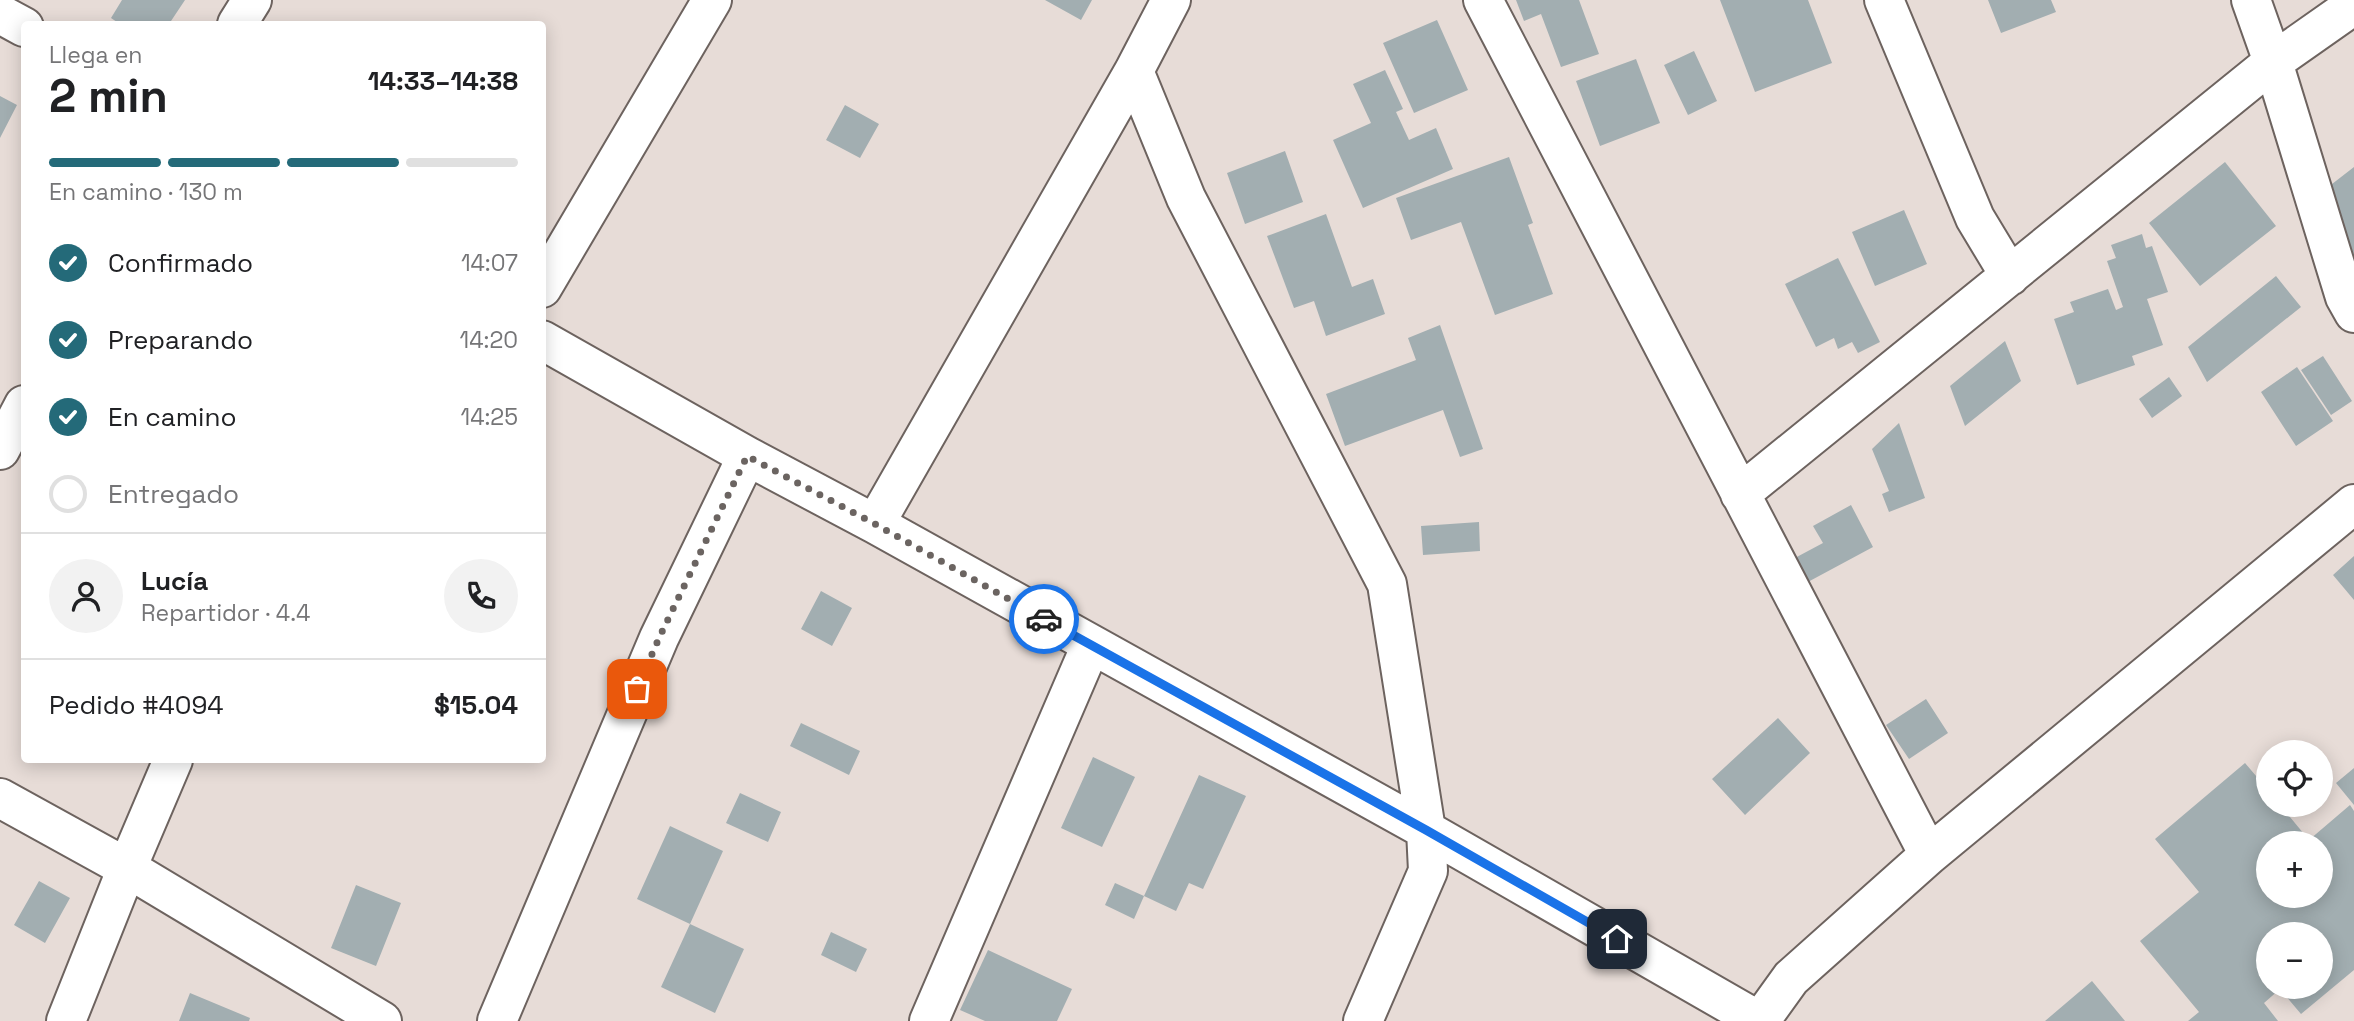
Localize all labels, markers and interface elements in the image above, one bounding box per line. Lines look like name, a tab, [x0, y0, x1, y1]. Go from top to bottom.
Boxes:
text: Llega en	[49, 40, 142, 70]
text: 14:33–14:38	[368, 64, 518, 98]
text: 2 min	[49, 67, 168, 125]
text: En camino · 130 m	[49, 177, 243, 207]
icon: check	[49, 244, 87, 282]
text: Confirmado	[108, 246, 253, 280]
text: 14:07	[461, 248, 518, 278]
icon: check	[49, 321, 87, 359]
text: Preparando	[108, 323, 253, 357]
text: 14:20	[460, 325, 518, 355]
icon: check	[49, 398, 87, 436]
text: En camino	[108, 400, 237, 434]
text: 14:25	[461, 402, 518, 432]
text: Entregado	[108, 477, 239, 511]
button: person	[49, 559, 123, 633]
button: phone	[444, 559, 518, 633]
text: Lucía	[141, 564, 208, 598]
courier	[1009, 584, 1079, 654]
text: Repartidor · 4.4	[141, 598, 310, 628]
icon: car	[1025, 600, 1063, 638]
pin	[607, 659, 667, 719]
icon: bag	[618, 670, 656, 708]
text: Pedido #4094	[49, 688, 224, 722]
text: $15.04	[434, 688, 518, 722]
map controls	[2256, 740, 2333, 999]
button: locate	[2256, 740, 2333, 817]
button: +	[2256, 831, 2333, 908]
pin	[1587, 909, 1647, 969]
icon: home	[1598, 920, 1636, 958]
button: −	[2256, 922, 2333, 999]

